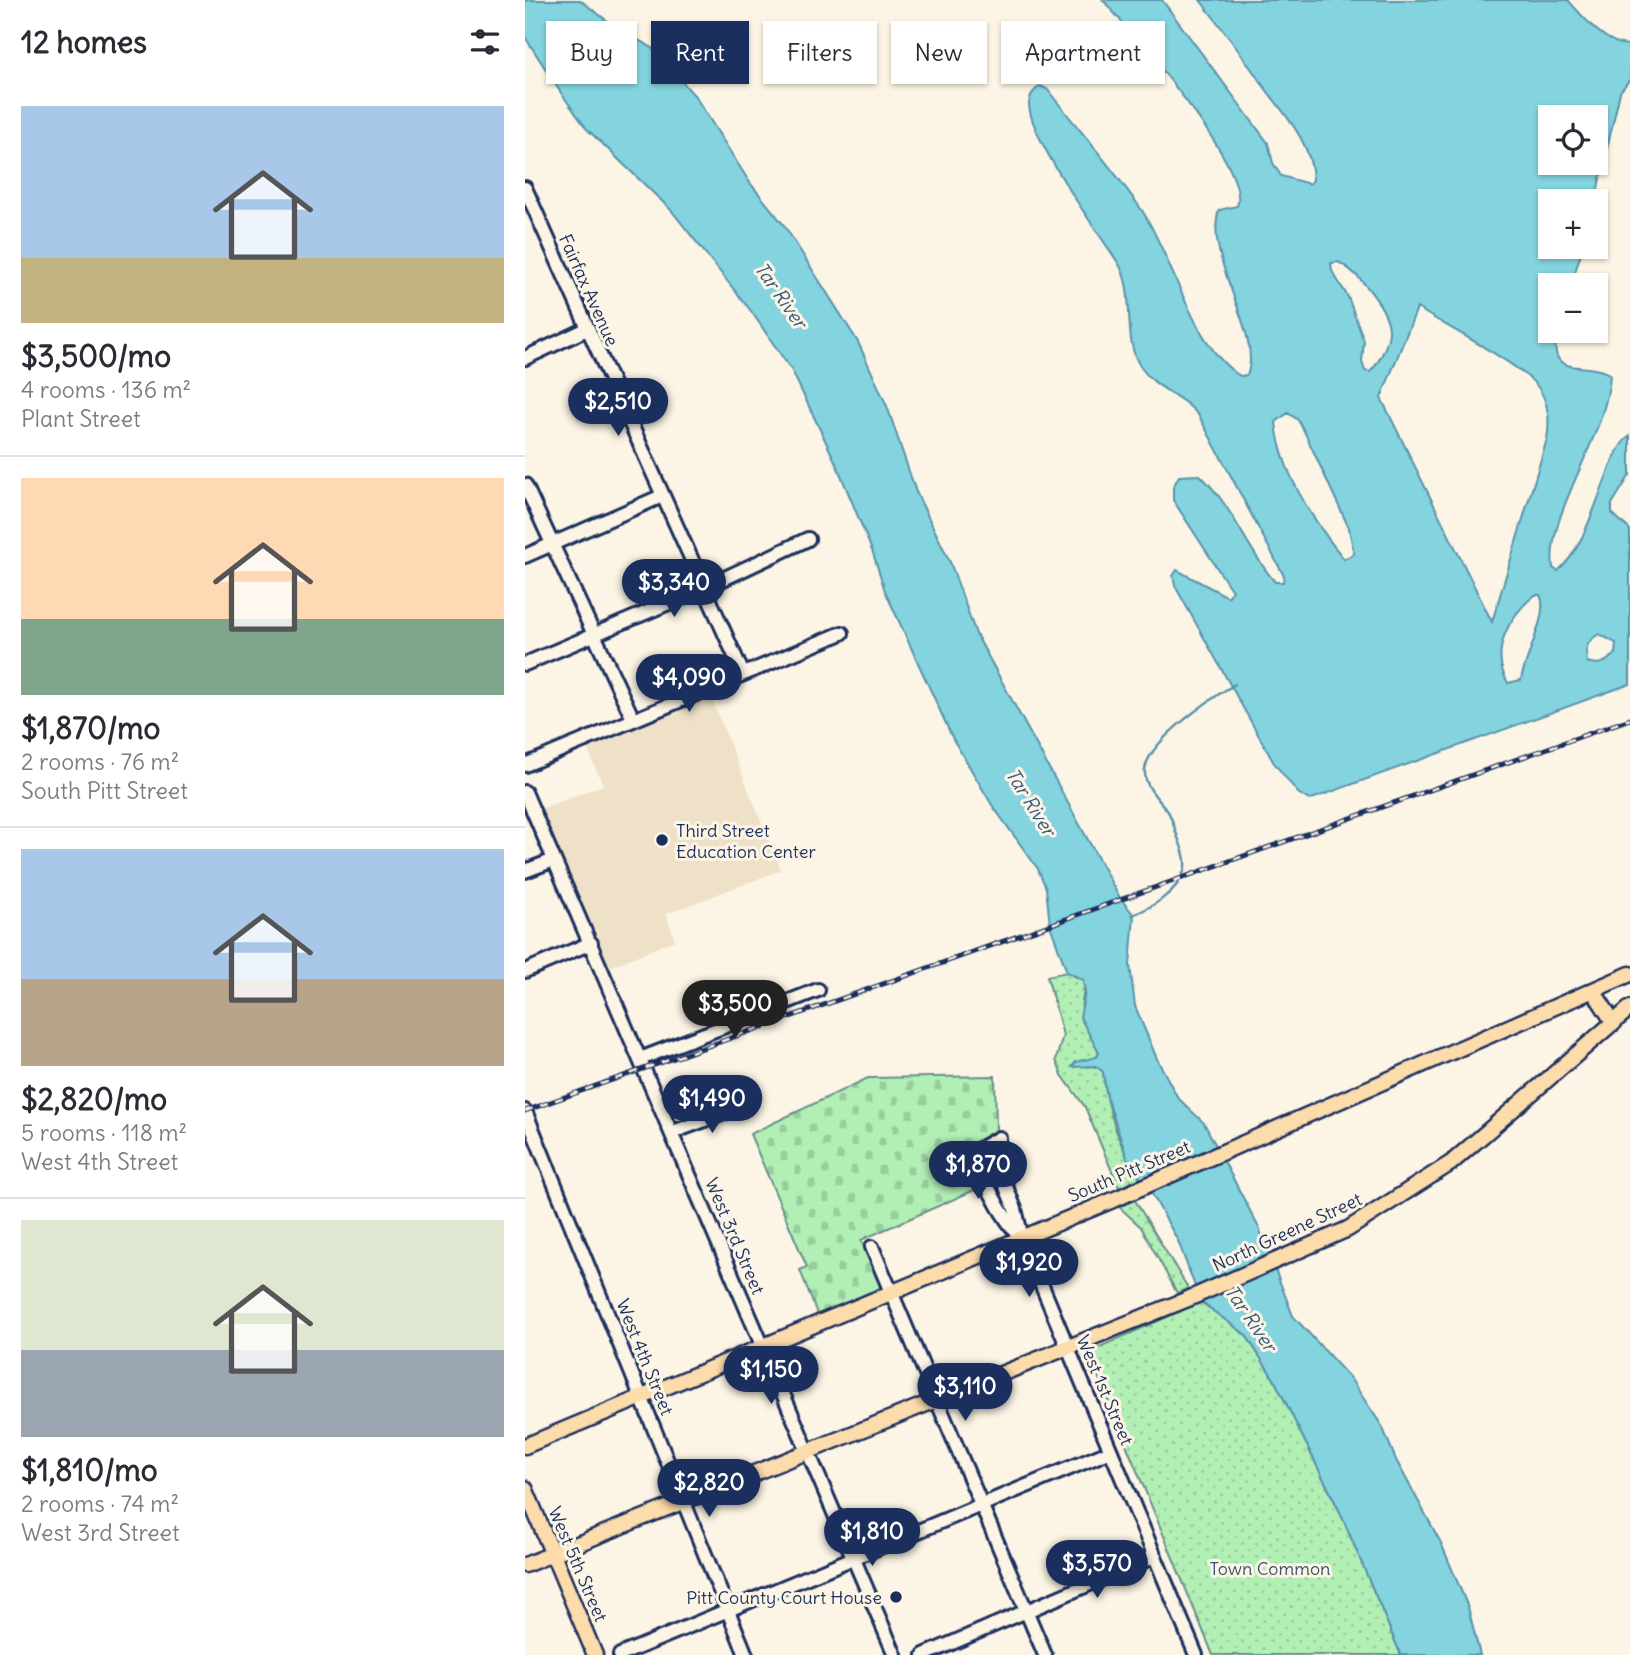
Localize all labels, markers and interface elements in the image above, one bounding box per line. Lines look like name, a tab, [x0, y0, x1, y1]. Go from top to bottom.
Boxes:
chip: Buy	[546, 21, 637, 84]
chip: Rent	[651, 21, 749, 84]
chip: Filters	[763, 21, 877, 84]
chip: New	[891, 21, 987, 84]
chip: Apartment	[1001, 21, 1165, 84]
text: 12 homes	[21, 23, 147, 61]
icon: filters	[466, 23, 504, 61]
map controls	[1538, 105, 1608, 343]
button: locate	[1538, 105, 1608, 175]
icon: home	[200, 152, 326, 278]
button: +	[1538, 189, 1608, 259]
street label: Fairfax Avenue	[554, 230, 624, 350]
water label: Tar River	[750, 257, 814, 335]
button: −	[1538, 273, 1608, 343]
text: $3,500/mo	[21, 337, 171, 375]
text: 4 rooms · 136 m²	[21, 375, 191, 404]
pin: $2,510	[561, 378, 675, 438]
text: $2,510	[584, 386, 652, 415]
text: Plant Street	[21, 404, 141, 433]
icon: home	[200, 524, 326, 650]
pin: $3,340	[617, 560, 731, 619]
text: $3,340	[638, 567, 710, 596]
pin: $4,090	[632, 654, 746, 714]
text: $4,090	[652, 662, 726, 691]
text: $1,870/mo	[21, 709, 160, 747]
text: 2 rooms · 76 m²	[21, 747, 179, 776]
water label: Tar River	[1001, 764, 1062, 842]
text: South Pitt Street	[21, 776, 188, 805]
place label: Third Street Education Center	[676, 819, 816, 863]
marker: Third Street Education Center	[654, 832, 670, 848]
icon: home	[200, 895, 326, 1021]
pin: $3,500	[678, 981, 792, 1040]
text: $3,500	[698, 988, 772, 1017]
pin: $1,490	[655, 1076, 769, 1135]
text: $2,820/mo	[21, 1080, 167, 1118]
text: $1,490	[678, 1083, 746, 1112]
text: 5 rooms · 118 m²	[21, 1118, 187, 1147]
street label: South Pitt Street	[1064, 1135, 1194, 1207]
pin: $1,870	[921, 1142, 1035, 1201]
text: West 4th Street	[21, 1147, 178, 1176]
text: $1,870	[945, 1149, 1011, 1178]
street label: West 3rd Street	[700, 1174, 770, 1298]
street label: North Greene Street	[1209, 1187, 1365, 1277]
pin: $1,920	[972, 1240, 1086, 1299]
text: $1,920	[995, 1247, 1063, 1276]
icon: home	[200, 1266, 326, 1392]
water label: Tar River	[1220, 1280, 1283, 1358]
street label: West 4th Street	[611, 1296, 679, 1418]
street label: West 1st Street	[1071, 1331, 1139, 1449]
pin: $1,150	[714, 1346, 828, 1406]
text: $1,150	[740, 1354, 802, 1383]
pin: $3,110	[908, 1364, 1022, 1423]
text: $3,110	[933, 1371, 997, 1400]
text: $1,810/mo	[21, 1451, 158, 1489]
pin: $2,820	[652, 1460, 766, 1519]
text: $2,820	[673, 1467, 745, 1496]
text: 2 rooms · 74 m²	[21, 1489, 179, 1518]
street label: West 5th Street	[543, 1503, 613, 1625]
pin: $1,810	[815, 1508, 929, 1568]
text: $1,810	[840, 1516, 904, 1545]
text: West 3rd Street	[21, 1518, 180, 1547]
pin: $3,570	[1040, 1540, 1154, 1600]
text: $3,570	[1062, 1548, 1132, 1577]
park label: Town Common	[1209, 1557, 1331, 1580]
place label: Pitt County Court House	[686, 1586, 882, 1609]
marker: Pitt County Court House	[888, 1589, 904, 1605]

